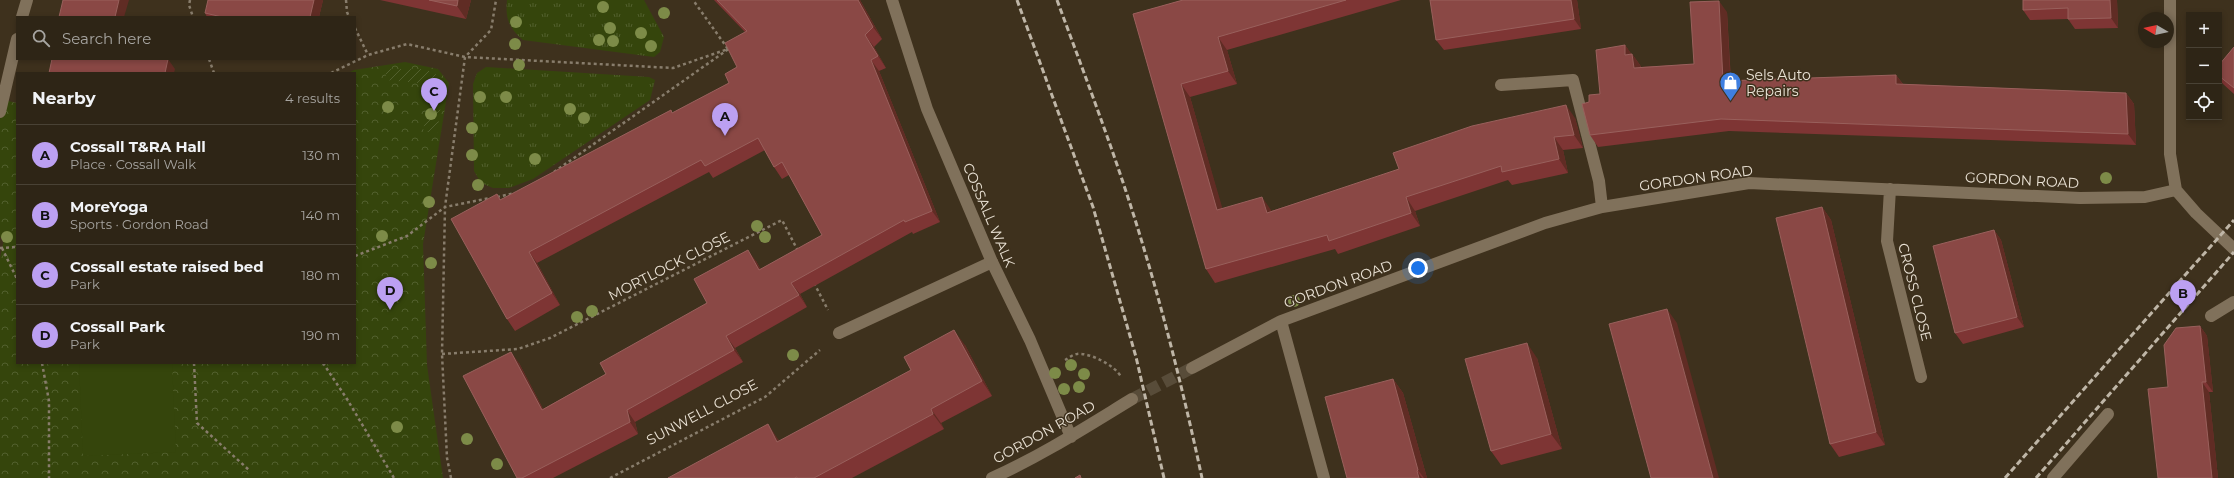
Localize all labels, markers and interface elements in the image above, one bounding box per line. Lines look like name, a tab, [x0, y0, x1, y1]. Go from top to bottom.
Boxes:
north arrow	[2138, 12, 2174, 48]
map controls	[2186, 12, 2222, 120]
button: +	[2186, 12, 2222, 48]
search box	[16, 16, 356, 60]
icon: search	[30, 27, 52, 49]
text: Search here	[62, 29, 151, 48]
button: −	[2186, 48, 2222, 84]
place label: Sels Auto Repairs	[1746, 66, 1811, 100]
shop icon: Sels Auto Repairs	[1717, 70, 1743, 103]
pin: C	[421, 78, 447, 111]
button: locate	[2186, 84, 2222, 120]
text: Nearby	[32, 88, 96, 108]
text: 4 results	[285, 90, 340, 106]
pin: A	[712, 103, 738, 136]
text: Cossall T&RA Hall	[70, 137, 206, 156]
text: A	[40, 147, 50, 163]
text: 130 m	[302, 147, 340, 163]
text: Place · Cossall Walk	[70, 156, 196, 172]
street label: COSSALL WALK	[959, 160, 1019, 270]
street label: GORDON ROAD	[1638, 161, 1754, 195]
street label: GORDON ROAD	[1964, 168, 2080, 192]
text: MoreYoga	[70, 197, 148, 216]
text: B	[40, 207, 50, 223]
text: 140 m	[301, 207, 340, 223]
text: Sports · Gordon Road	[70, 216, 208, 232]
street label: MORTLOCK CLOSE	[605, 228, 733, 304]
street label: CROSS CLOSE	[1894, 241, 1936, 343]
street label: GORDON ROAD	[1281, 256, 1395, 312]
text: Cossall estate raised bed	[70, 257, 264, 276]
your location	[1408, 258, 1428, 278]
text: C	[40, 267, 50, 283]
text: 180 m	[301, 267, 340, 283]
text: Park	[70, 276, 100, 292]
pin: D	[377, 277, 403, 310]
pin: B	[2170, 280, 2196, 313]
text: Cossall Park	[70, 317, 165, 336]
text: D	[40, 327, 50, 343]
text: 190 m	[302, 327, 340, 343]
text: Park	[70, 336, 100, 352]
street label: SUNWELL CLOSE	[643, 375, 761, 449]
street label: GORDON ROAD	[990, 396, 1098, 468]

